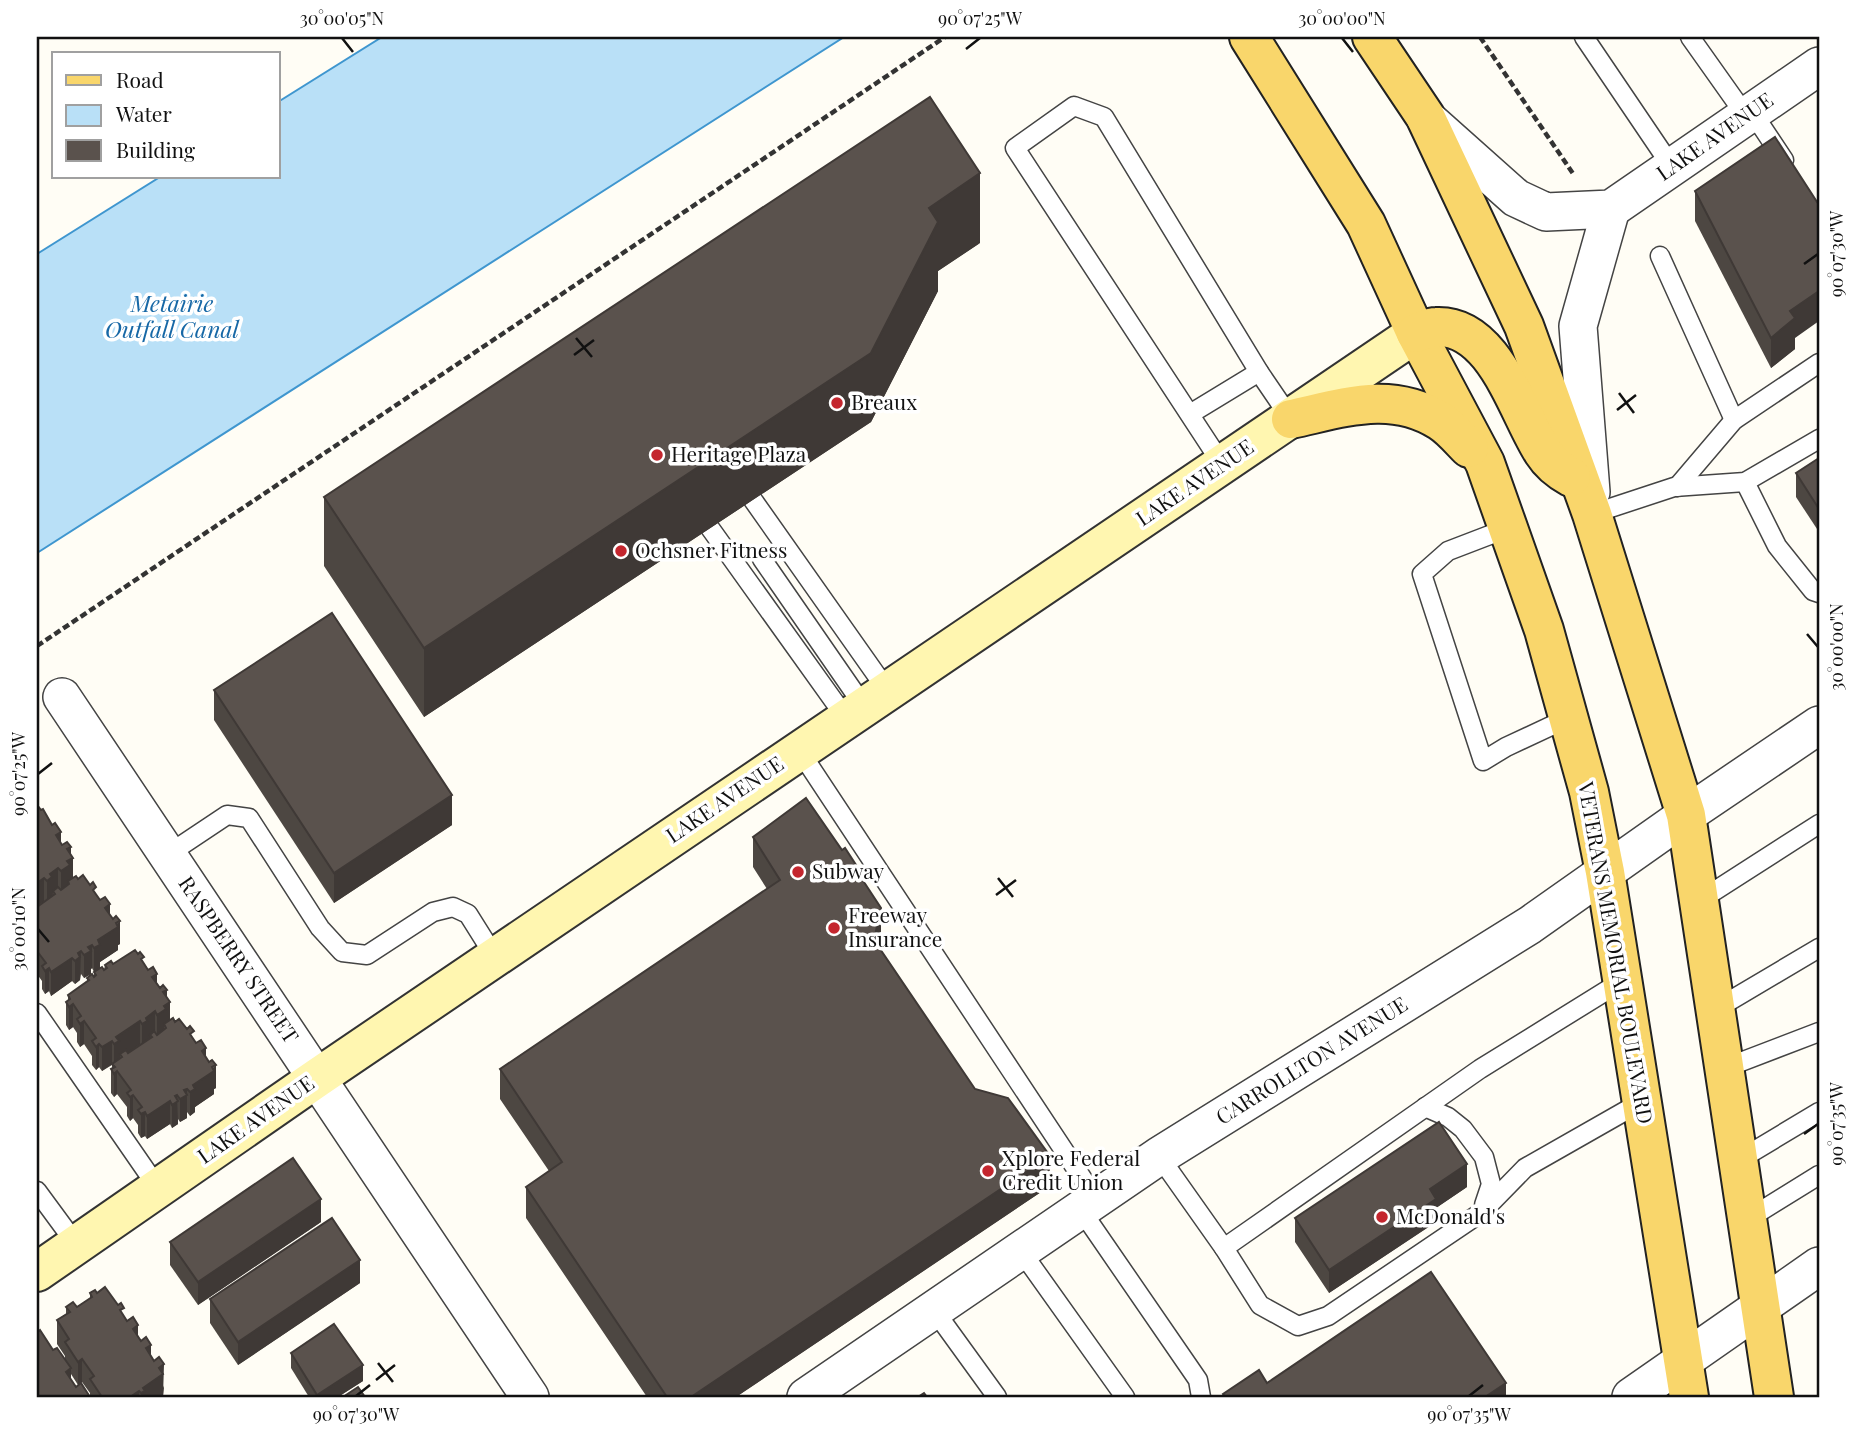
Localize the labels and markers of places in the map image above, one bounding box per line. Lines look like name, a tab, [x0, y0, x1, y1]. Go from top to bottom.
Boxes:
place label: Breaux	[851, 387, 917, 415]
marker: Breaux	[829, 395, 845, 411]
place label: Heritage Plaza	[671, 439, 807, 467]
marker: Heritage Plaza	[649, 447, 665, 463]
place label: Ochsner Fitness	[635, 535, 787, 563]
marker: Ochsner Fitness	[613, 543, 629, 559]
place label: Subway	[812, 856, 885, 884]
marker: Subway	[790, 864, 806, 880]
place label: Freeway Insurance	[848, 900, 942, 952]
marker: Freeway Insurance	[826, 920, 842, 936]
place label: Xplore Federal Credit Union	[1002, 1143, 1140, 1195]
marker: Xplore Federal Credit Union	[980, 1163, 996, 1179]
place label: McDonald's	[1396, 1201, 1505, 1229]
marker: McDonald's	[1374, 1209, 1390, 1225]

